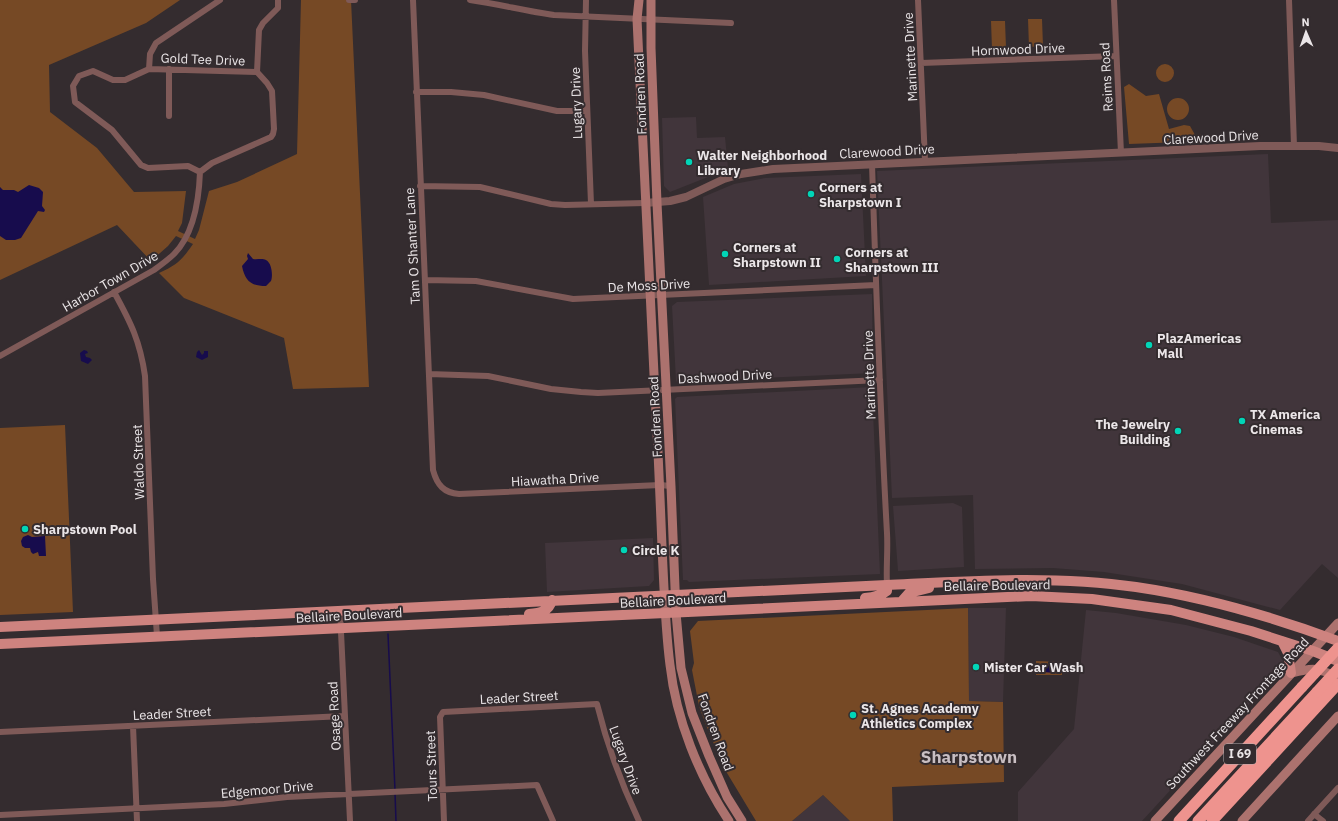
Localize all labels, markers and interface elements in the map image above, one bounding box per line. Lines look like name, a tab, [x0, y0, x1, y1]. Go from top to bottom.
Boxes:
street label: Marinette Drive	[900, 12, 921, 102]
north arrow	[1286, 12, 1326, 52]
text: N	[1301, 15, 1310, 29]
street label: Hornwood Drive	[971, 39, 1065, 60]
street label: Reims Road	[1096, 42, 1117, 112]
street label: Gold Tee Drive	[160, 50, 246, 69]
street label: Fondren Road	[631, 53, 650, 135]
street label: Lugary Drive	[567, 67, 586, 139]
street label: Clarewood Drive	[1163, 127, 1259, 148]
street label: Clarewood Drive	[839, 141, 935, 162]
place label: Walter Neighborhood Library	[697, 147, 827, 179]
marker: Walter Neighborhood Library	[684, 157, 694, 167]
place label: Corners at Sharpstown I	[819, 179, 901, 211]
street label: Tam O Shanter Lane	[401, 187, 424, 305]
marker: Corners at Sharpstown I	[806, 189, 816, 199]
place label: Corners at Sharpstown II	[733, 239, 821, 271]
place label: Corners at Sharpstown III	[845, 244, 939, 276]
street label: Harbor Town Drive	[59, 247, 161, 316]
marker: Corners at Sharpstown II	[720, 249, 730, 259]
marker: Corners at Sharpstown III	[832, 254, 842, 264]
street label: De Moss Drive	[607, 275, 691, 296]
street label: Marinette Drive	[859, 330, 880, 420]
place label: PlazAmericas Mall	[1157, 330, 1242, 362]
marker: PlazAmericas Mall	[1144, 340, 1154, 350]
street label: Dashwood Drive	[677, 366, 773, 387]
street label: Fondren Road	[645, 376, 666, 458]
place label: TX America Cinemas	[1250, 406, 1320, 438]
place label: The Jewelry Building	[1095, 416, 1171, 448]
marker: TX America Cinemas	[1237, 416, 1247, 426]
street label: Waldo Street	[129, 424, 148, 500]
marker: The Jewelry Building	[1173, 426, 1183, 436]
street label: Hiawatha Drive	[510, 469, 600, 490]
place label: Sharpstown Pool	[33, 521, 137, 538]
marker: Sharpstown Pool	[20, 524, 30, 534]
place label: Circle K	[632, 542, 679, 559]
marker: Circle K	[619, 545, 629, 555]
street label: Bellaire Boulevard	[943, 576, 1051, 595]
street label: Bellaire Boulevard	[619, 589, 727, 612]
street label: Bellaire Boulevard	[295, 604, 403, 627]
street label: Southwest Freeway Frontage Road	[1162, 634, 1312, 793]
place label: Mister Car Wash	[984, 659, 1084, 676]
marker: Mister Car Wash	[971, 662, 981, 672]
street label: Osage Road	[324, 681, 345, 751]
street label: Leader Street	[479, 687, 559, 708]
street label: Fondren Road	[694, 691, 737, 773]
place label: St. Agnes Academy Athletics Complex	[861, 700, 979, 732]
street label: Leader Street	[132, 703, 212, 724]
marker: St. Agnes Academy Athletics Complex	[848, 710, 858, 720]
street label: Lugary Drive	[605, 723, 646, 797]
street label: Tours Street	[422, 730, 441, 802]
road number: I 69	[1224, 744, 1256, 764]
district label: Sharpstown	[921, 746, 1017, 768]
street label: Edgemoor Drive	[220, 777, 314, 802]

